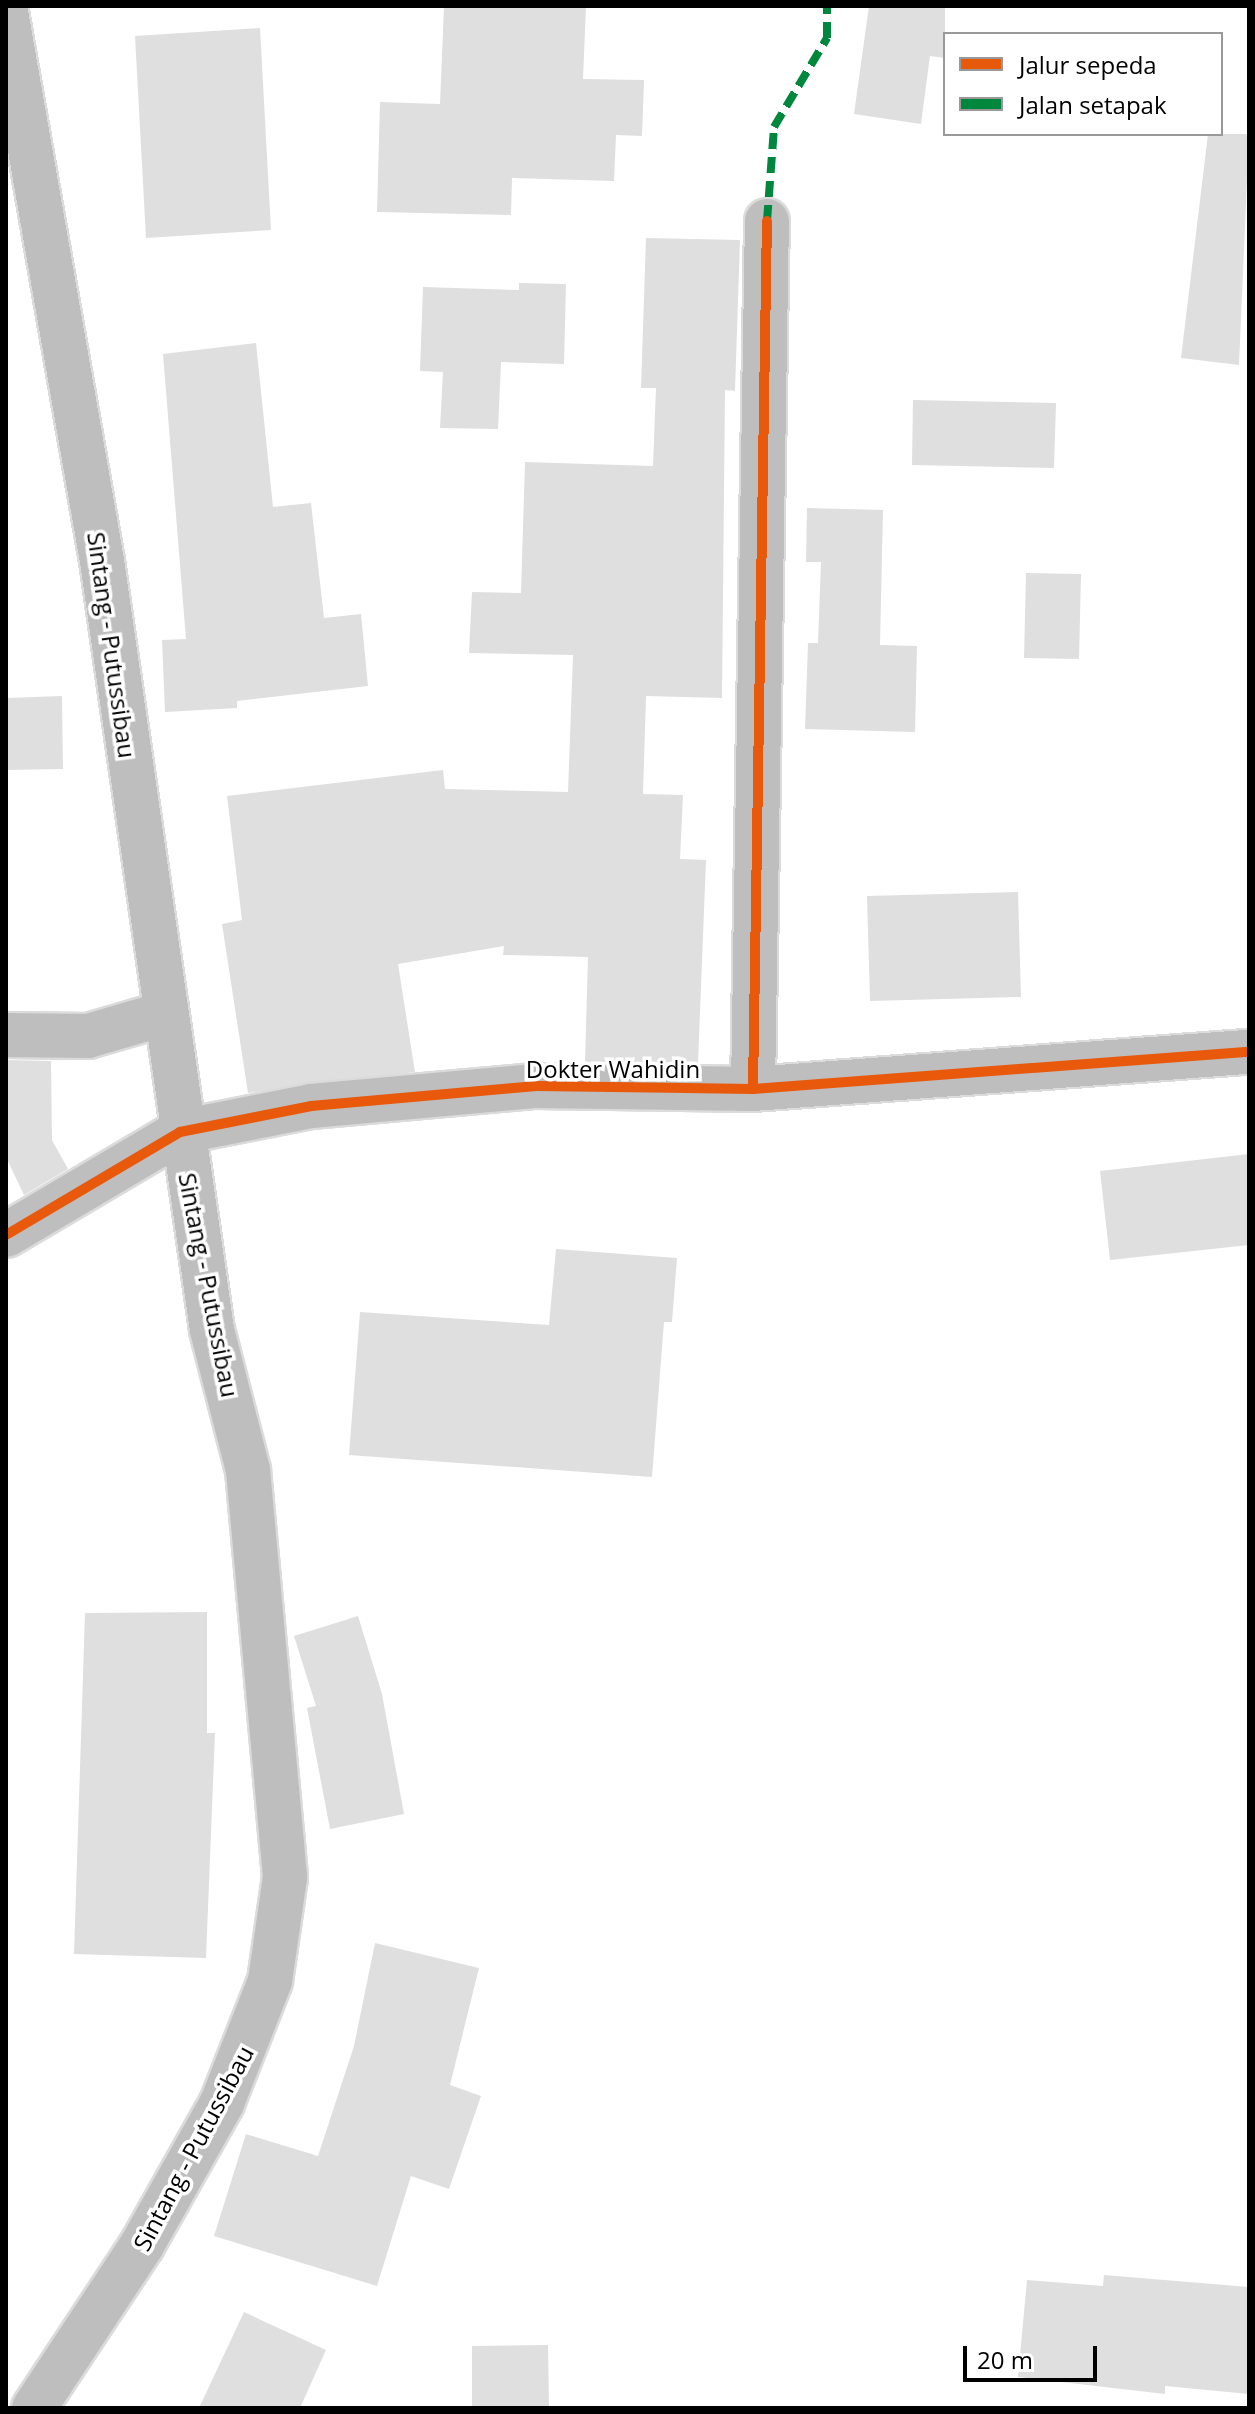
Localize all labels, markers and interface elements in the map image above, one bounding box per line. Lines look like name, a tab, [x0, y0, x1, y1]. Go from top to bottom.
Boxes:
legend	[943, 32, 1223, 136]
text: Jalur sepeda	[1019, 48, 1157, 81]
text: Jalan setapak	[1019, 88, 1167, 121]
street label: Sintang - Putussibau	[82, 530, 142, 760]
street label: Dokter Wahidin	[526, 1055, 700, 1083]
street label: Sintang - Putussibau	[173, 1170, 245, 1400]
street label: Sintang - Putussibau	[127, 2041, 259, 2255]
scale bar	[967, 2330, 1101, 2380]
text: 20 m	[977, 2343, 1033, 2376]

